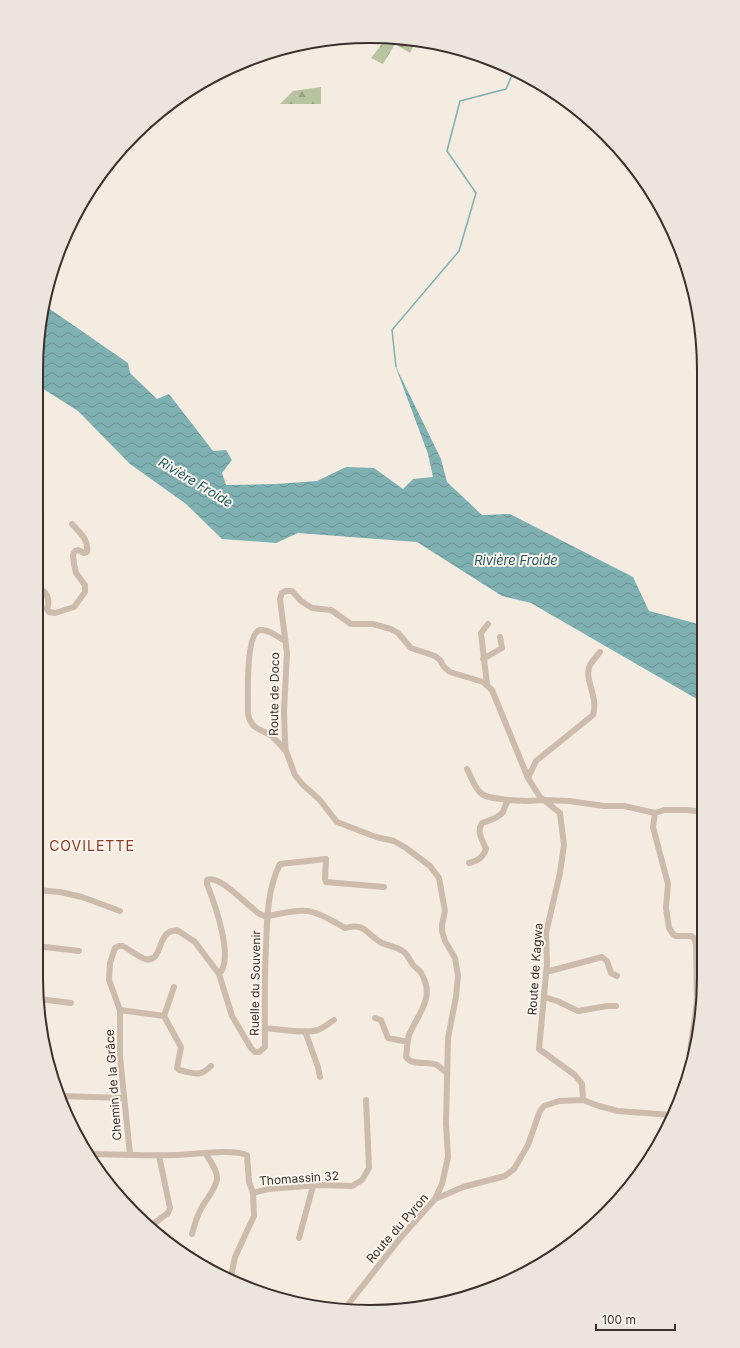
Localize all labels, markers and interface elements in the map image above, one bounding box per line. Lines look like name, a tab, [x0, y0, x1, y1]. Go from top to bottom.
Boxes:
water label: Rivière Froide	[156, 454, 236, 510]
water label: Rivière Froide	[474, 552, 558, 568]
street label: Route de Doco	[266, 652, 282, 736]
district label: COVILETTE	[49, 837, 135, 854]
street label: Route de Kagwa	[524, 922, 546, 1016]
street label: Ruelle du Souvenir	[247, 929, 263, 1036]
street label: Chemin de la Grâce	[102, 1029, 124, 1141]
street label: Thomassin 32	[259, 1168, 339, 1188]
street label: Route du Pyron	[363, 1190, 431, 1266]
scale bar	[596, 1306, 675, 1332]
text: 100 m	[602, 1312, 636, 1327]

